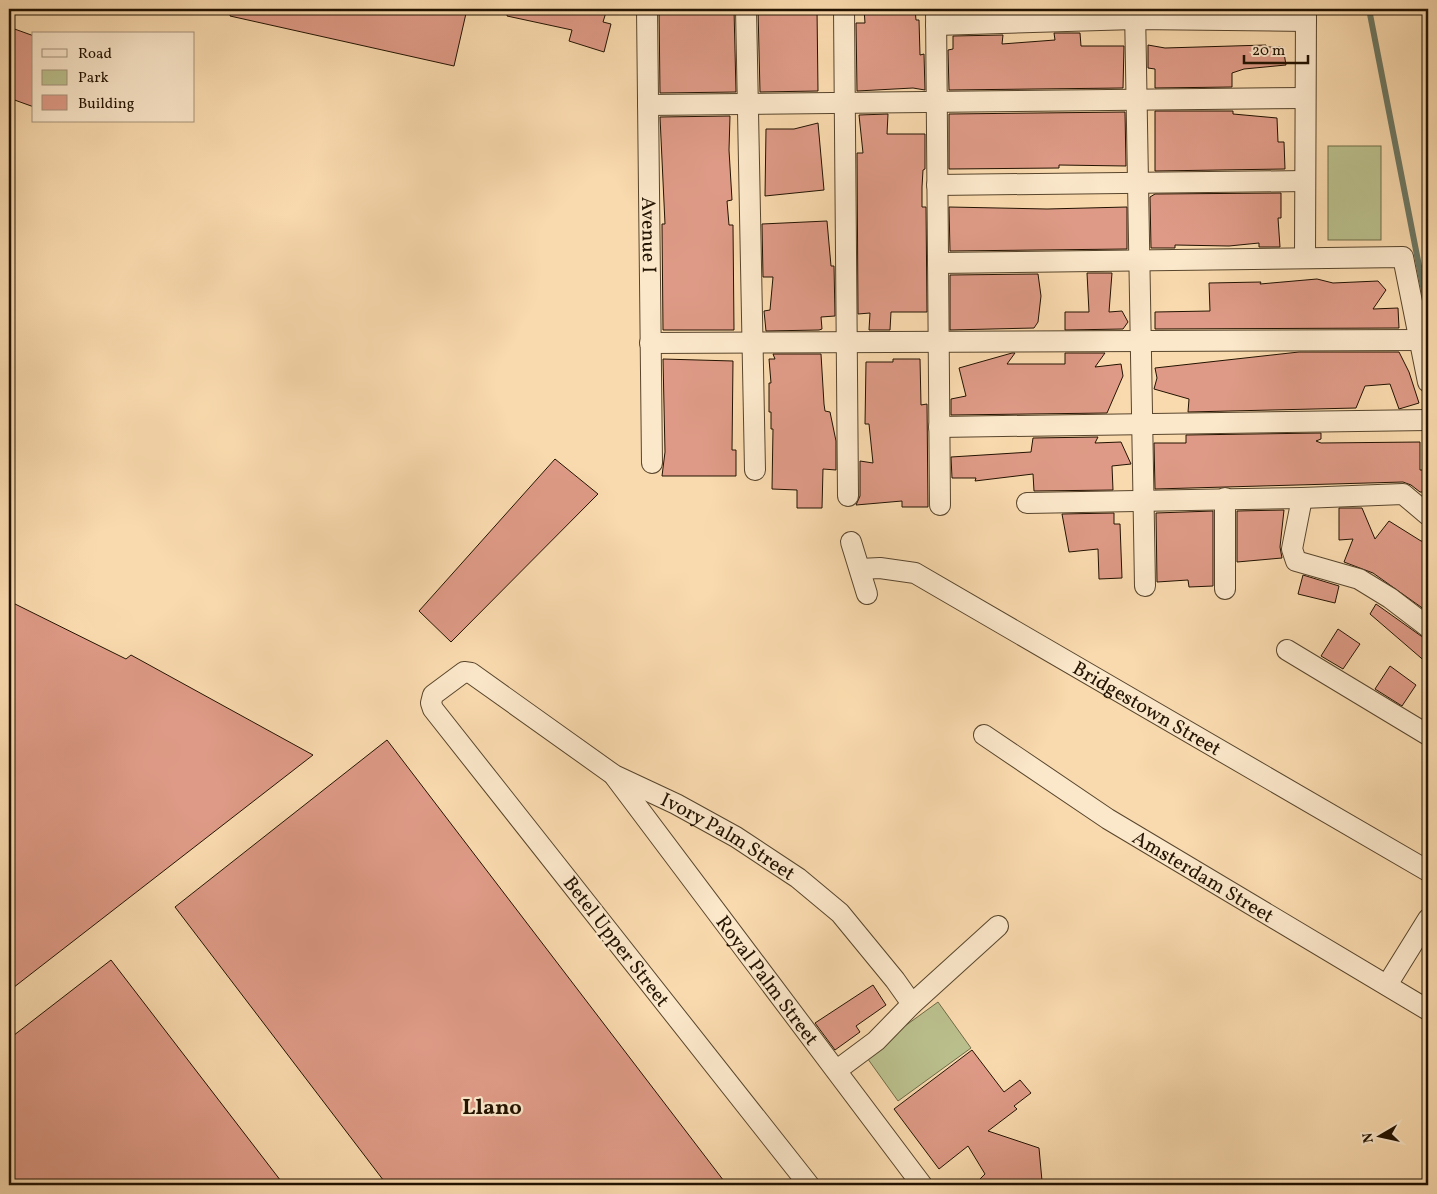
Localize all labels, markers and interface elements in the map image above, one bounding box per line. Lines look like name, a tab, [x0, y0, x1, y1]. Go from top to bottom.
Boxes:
legend	[32, 32, 195, 122]
scale bar	[1244, 32, 1308, 64]
text: 20 m	[1252, 41, 1285, 62]
text: Road	[78, 44, 112, 65]
text: Park	[78, 68, 109, 89]
text: Building	[78, 94, 135, 115]
street label: Avenue I	[633, 197, 662, 273]
street label: Bridgestown Street	[1067, 655, 1226, 764]
street label: Ivory Palm Street	[655, 787, 800, 888]
street label: Amsterdam Street	[1126, 825, 1279, 931]
street label: Betel Upper Street	[555, 871, 675, 1013]
street label: Royal Palm Street	[708, 910, 824, 1052]
district label: Llano	[462, 1093, 522, 1124]
north arrow	[1354, 1112, 1404, 1162]
text: N	[1358, 1131, 1379, 1144]

